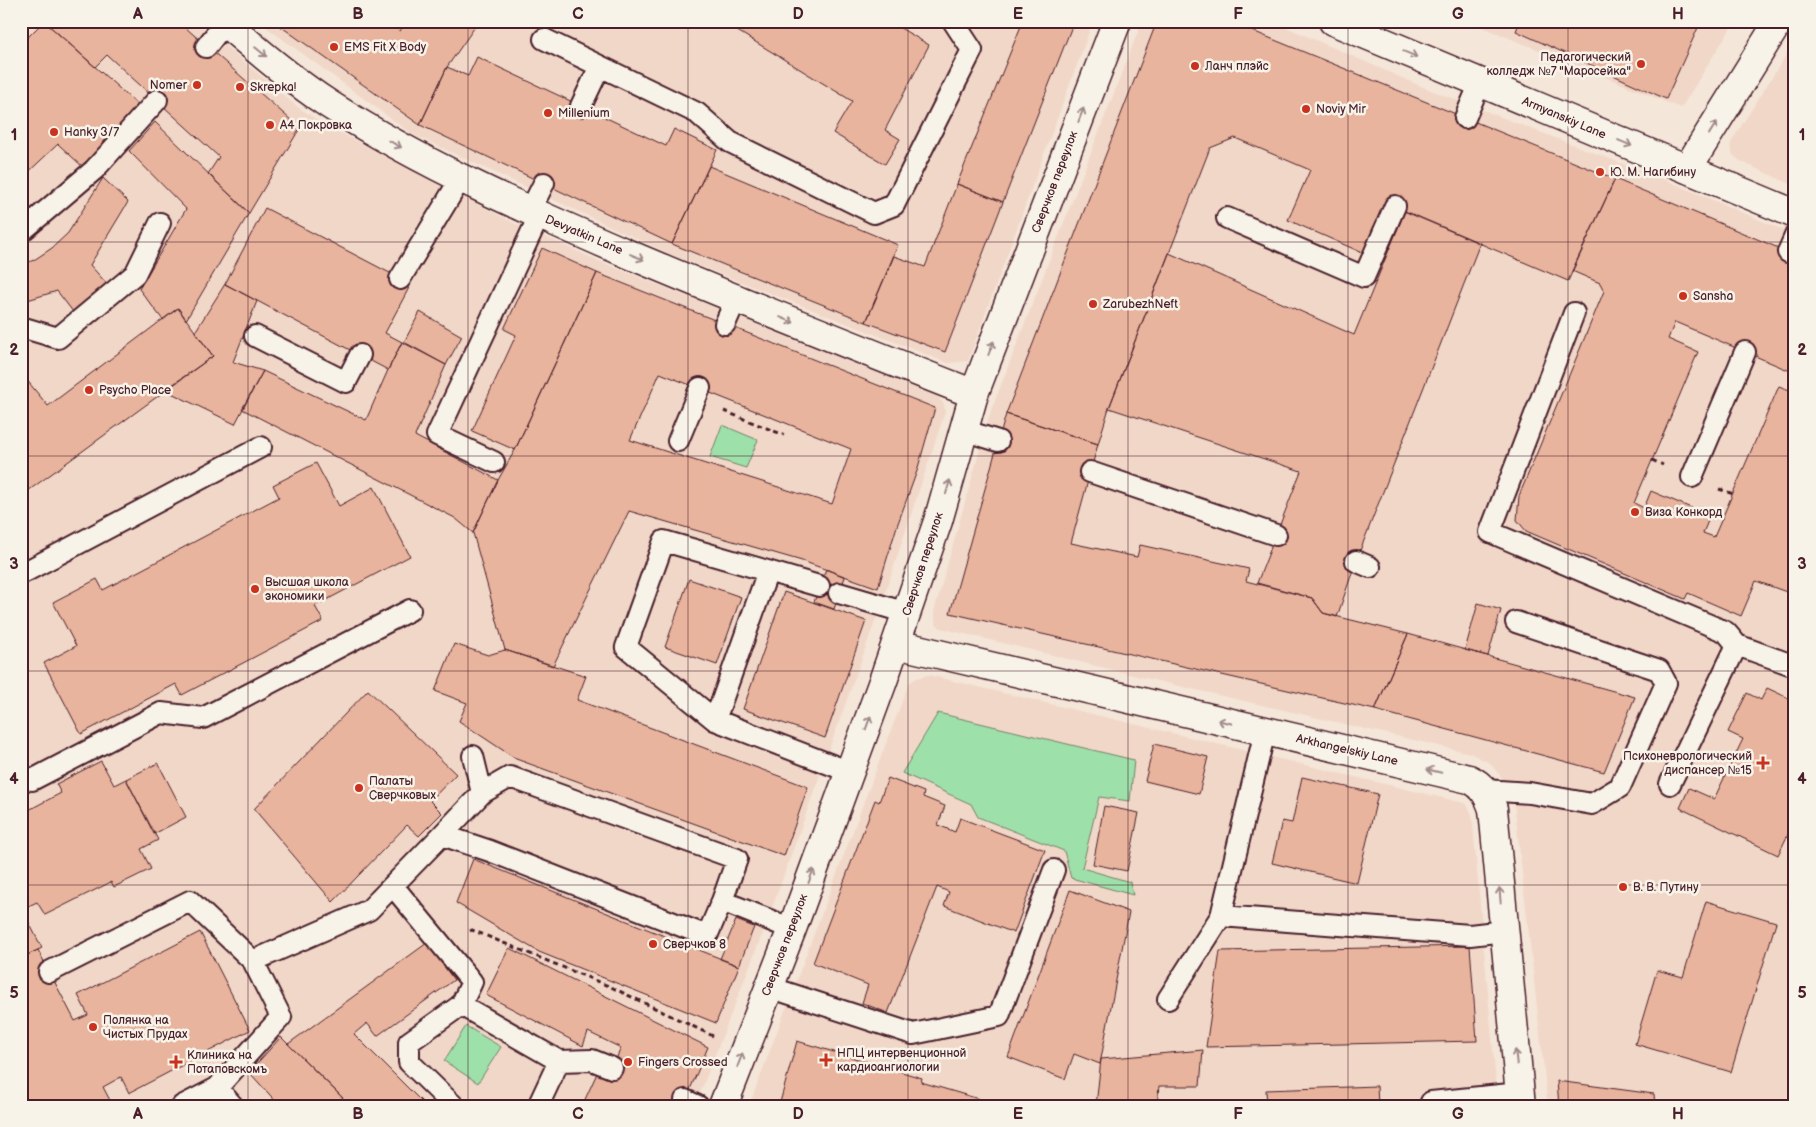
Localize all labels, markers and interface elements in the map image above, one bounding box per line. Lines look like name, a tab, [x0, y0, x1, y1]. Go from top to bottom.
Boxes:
text: A	[132, 5, 143, 24]
text: B	[352, 5, 364, 24]
text: C	[572, 5, 584, 24]
text: D	[792, 5, 804, 24]
text: E	[1013, 5, 1023, 24]
text: F	[1233, 5, 1243, 24]
text: G	[1452, 5, 1464, 24]
text: H	[1672, 5, 1684, 24]
place label: EMS Fit X Body	[344, 40, 427, 55]
marker: EMS Fit X Body	[328, 41, 340, 53]
one-way arrow	[254, 47, 267, 58]
one-way arrow	[1402, 49, 1417, 59]
place label: Педагогический колледж №7 "Маросейка"	[1486, 50, 1631, 79]
marker: Педагогический колледж №7 "Маросейка"	[1635, 58, 1647, 70]
place label: Ланч плэйс	[1204, 59, 1269, 74]
marker: Ланч плэйс	[1189, 60, 1201, 72]
place label: Nomer	[150, 78, 188, 93]
marker: Nomer	[191, 79, 203, 91]
place label: Skrepka!	[250, 80, 296, 95]
marker: Skrepka!	[234, 81, 246, 93]
street label: Armyanskiy Lane	[1520, 94, 1608, 142]
place label: Noviy Mir	[1316, 102, 1366, 117]
marker: Noviy Mir	[1300, 103, 1312, 115]
place label: Millenium	[558, 106, 610, 121]
marker: Millenium	[542, 107, 554, 119]
one-way arrow	[1077, 108, 1086, 123]
place label: А4 Покровка	[279, 118, 352, 133]
marker: А4 Покровка	[264, 119, 276, 131]
one-way arrow	[1708, 121, 1718, 135]
place label: Hanky 3/7	[64, 125, 119, 140]
text: 1	[11, 126, 17, 145]
marker: Hanky 3/7	[48, 126, 60, 138]
text: 1	[1799, 126, 1805, 145]
street label: Сверчков переулок	[1029, 128, 1082, 235]
one-way arrow	[387, 139, 402, 149]
one-way arrow	[1617, 139, 1632, 149]
place label: Ю. М. Нагибину	[1610, 165, 1696, 180]
marker: Ю. М. Нагибину	[1594, 166, 1606, 178]
street label: Devyatkin Lane	[543, 212, 625, 258]
one-way arrow	[629, 253, 644, 263]
place label: Sansha	[1693, 289, 1733, 304]
marker: Sansha	[1677, 290, 1689, 302]
place label: ZarubezhNeft	[1102, 297, 1178, 312]
marker: ZarubezhNeft	[1087, 298, 1099, 310]
one-way arrow	[779, 315, 794, 325]
text: 2	[9, 341, 19, 360]
one-way arrow	[987, 341, 996, 357]
text: 2	[1797, 341, 1807, 360]
place label: Psycho Place	[99, 383, 171, 398]
marker: Psycho Place	[83, 384, 95, 396]
one-way arrow	[943, 479, 953, 495]
place label: Виза Конкорд	[1645, 505, 1723, 520]
marker: Виза Конкорд	[1629, 506, 1641, 518]
street label: Сверчков переулок	[899, 510, 947, 618]
text: 3	[9, 555, 19, 574]
text: 3	[1797, 555, 1807, 574]
place label: Высшая школа экономики	[265, 575, 349, 604]
marker: Высшая школа экономики	[249, 583, 261, 595]
one-way arrow	[864, 716, 873, 732]
one-way arrow	[1218, 717, 1234, 726]
street label: Arkhangelskiy Lane	[1295, 731, 1399, 769]
place label: Психоневрологический диспансер №15	[1623, 749, 1752, 778]
marker: Психоневрологический диспансер №15	[1756, 756, 1770, 770]
one-way arrow	[1427, 766, 1443, 775]
text: 4	[9, 770, 19, 789]
text: 4	[1797, 770, 1807, 789]
place label: Палаты Сверчковых	[369, 774, 436, 803]
marker: Палаты Сверчковых	[353, 782, 365, 794]
one-way arrow	[807, 869, 816, 884]
place label: В. В. Путину	[1633, 880, 1699, 895]
marker: В. В. Путину	[1617, 881, 1629, 893]
one-way arrow	[1496, 888, 1505, 904]
street label: Сверчков переулок	[759, 891, 812, 998]
place label: Сверчков 8	[663, 937, 726, 952]
marker: Сверчков 8	[647, 938, 659, 950]
text: 5	[9, 984, 19, 1003]
text: 5	[1797, 984, 1807, 1003]
place label: Полянка на Чистых Прудах	[103, 1013, 188, 1042]
marker: Полянка на Чистых Прудах	[87, 1021, 99, 1033]
place label: НПЦ интервенционной кардиоангиологии	[837, 1046, 966, 1075]
place label: Клиника на Потаповскомъ	[187, 1048, 267, 1077]
one-way arrow	[1511, 1050, 1521, 1066]
one-way arrow	[736, 1053, 746, 1068]
marker: НПЦ интервенционной кардиоангиологии	[819, 1053, 833, 1067]
marker: Клиника на Потаповскомъ	[169, 1055, 183, 1069]
place label: Fingers Crossed	[638, 1055, 728, 1070]
marker: Fingers Crossed	[622, 1056, 634, 1068]
text: A	[132, 1105, 143, 1124]
text: B	[352, 1105, 364, 1124]
text: C	[572, 1105, 584, 1124]
text: D	[792, 1105, 804, 1124]
text: E	[1013, 1105, 1023, 1124]
text: F	[1233, 1105, 1243, 1124]
text: G	[1452, 1105, 1464, 1124]
text: H	[1672, 1105, 1684, 1124]

